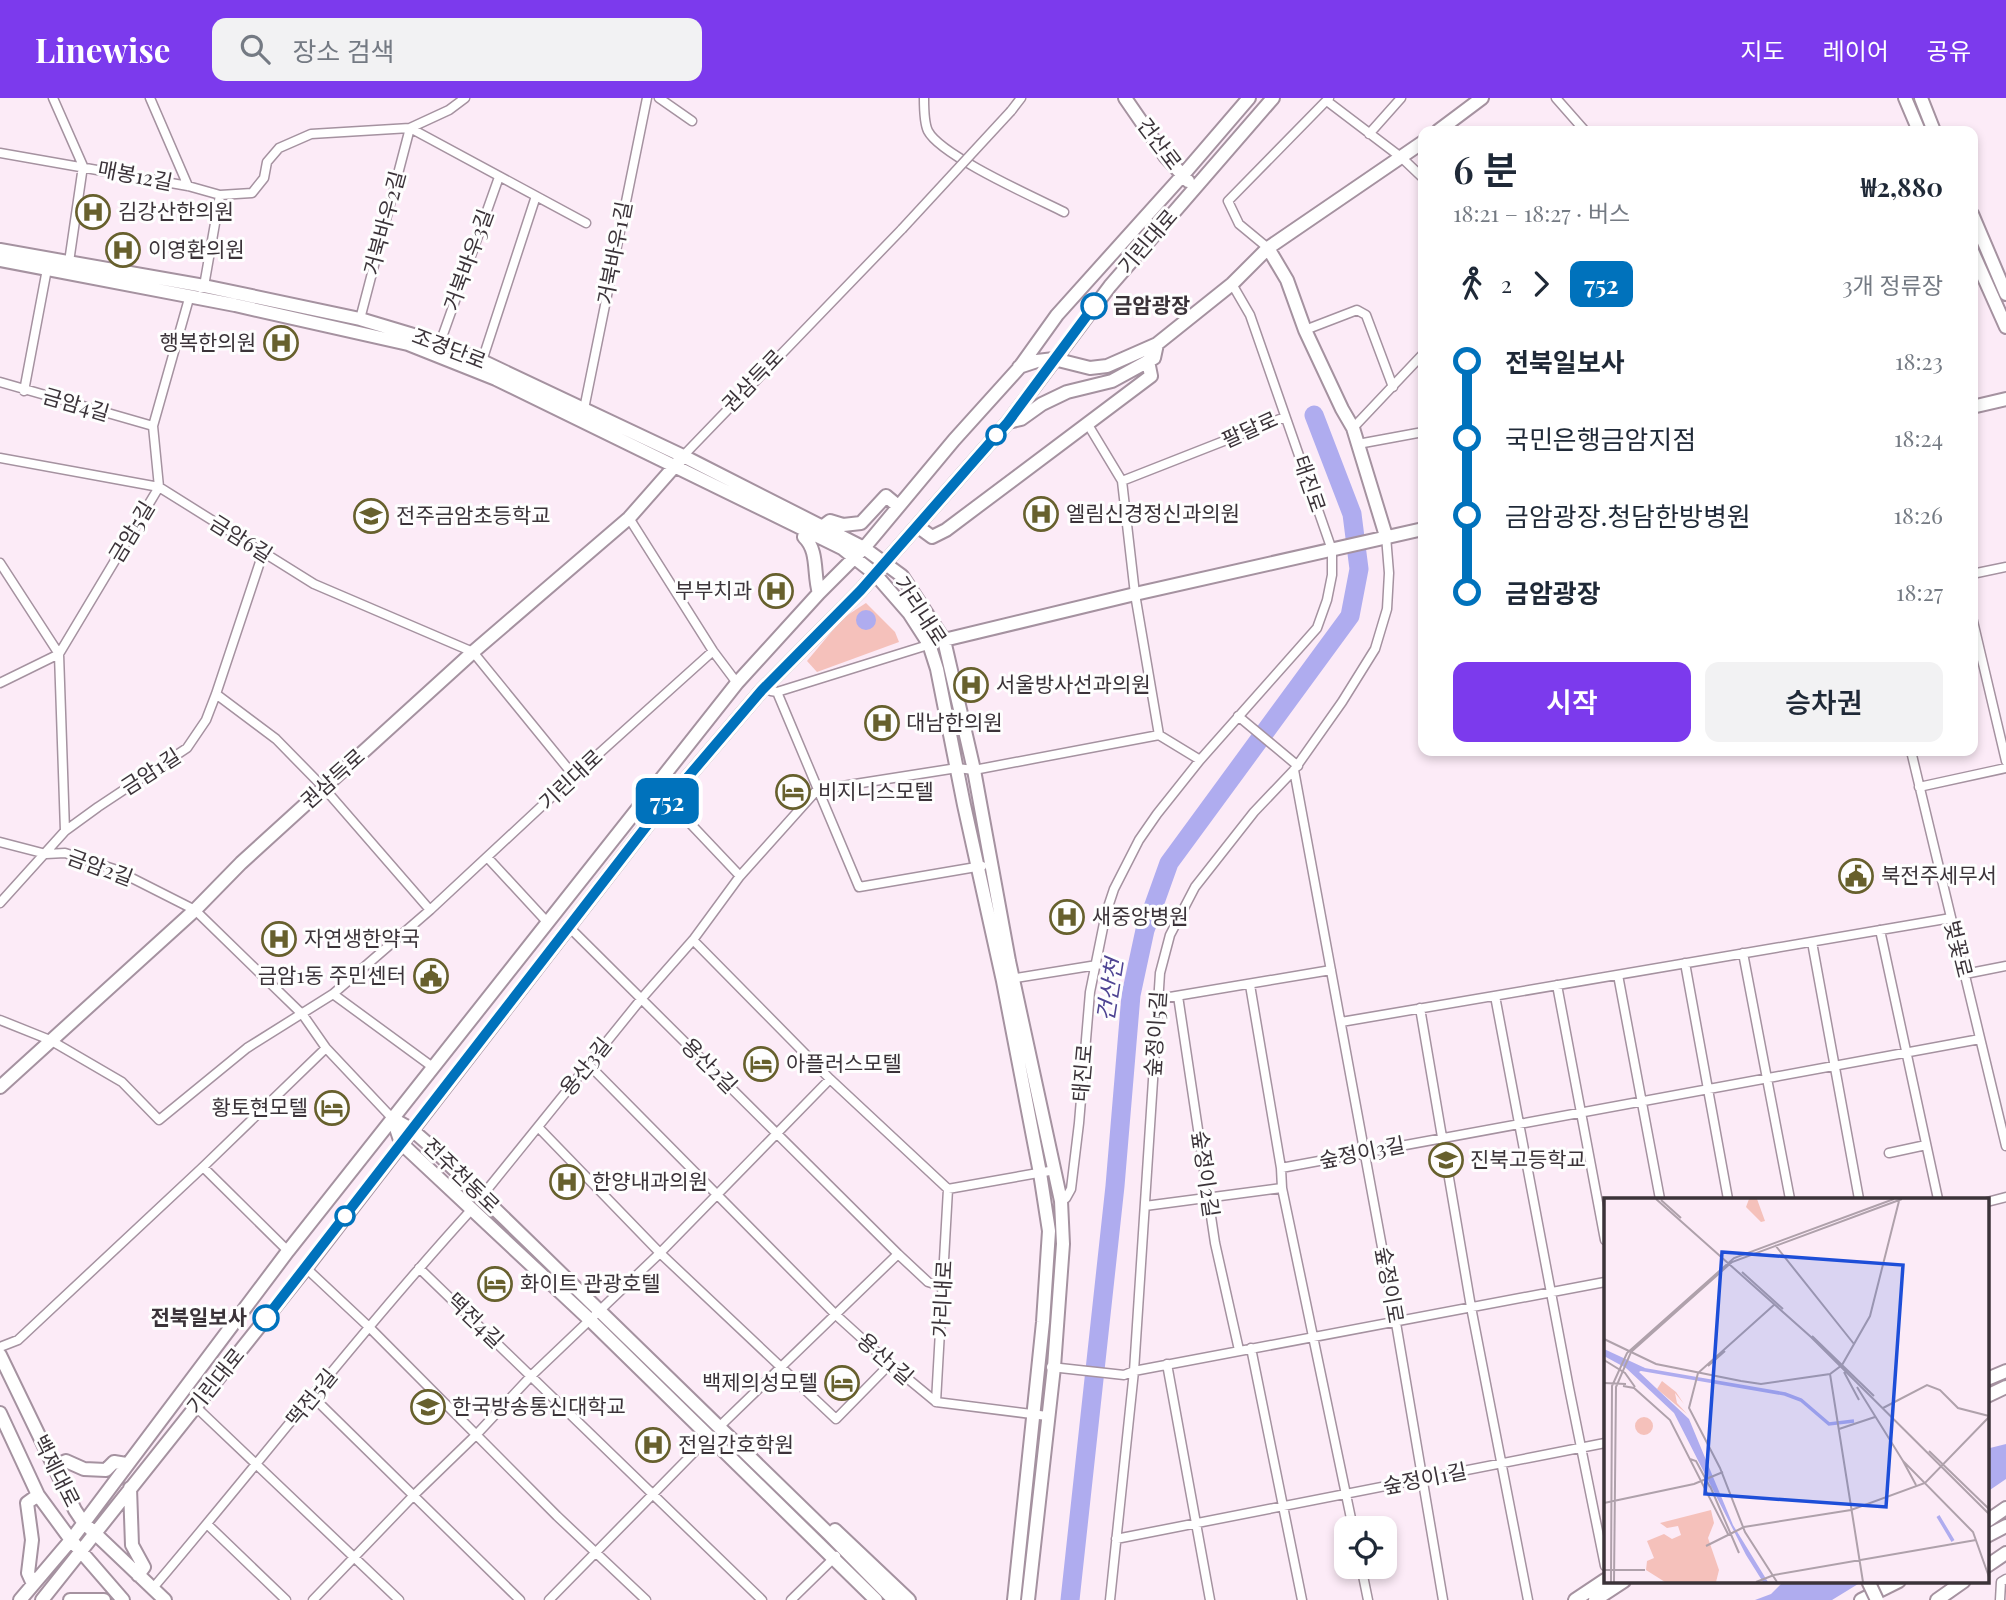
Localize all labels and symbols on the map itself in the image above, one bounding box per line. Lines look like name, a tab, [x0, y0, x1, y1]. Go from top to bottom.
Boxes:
street label: 건산로	[1132, 111, 1189, 174]
street label: 매봉12길	[96, 153, 175, 195]
street label: 거북바우2길	[356, 167, 410, 278]
hospital icon: 김강산한의원	[74, 193, 112, 231]
place label: 김강산한의원	[118, 196, 234, 224]
street label: 거북바우1길	[589, 199, 637, 307]
street label: 기린대로	[1111, 202, 1182, 279]
street label: 거북바우3길	[436, 205, 498, 314]
hospital icon: 이영환의원	[104, 231, 142, 269]
place label: 이영환의원	[148, 234, 245, 262]
place label: 금암광장	[1113, 290, 1190, 318]
marker: 금암광장	[1081, 293, 1107, 319]
street label: 조경단로	[409, 320, 491, 374]
hospital icon: 행복한의원	[262, 324, 300, 362]
place label: 행복한의원	[159, 327, 256, 355]
street label: 권삼득로	[715, 342, 788, 417]
street label: 금암4길	[40, 380, 113, 426]
street label: 팔달로	[1217, 404, 1281, 453]
unlabelled marker	[986, 425, 1006, 445]
street label: 태진로	[1288, 451, 1334, 515]
street label: 금암5길	[101, 495, 159, 567]
hospital icon: 엘림신경정신과의원	[1022, 495, 1060, 533]
school or university icon: 전주금암초등학교	[352, 497, 390, 535]
place label: 엘림신경정신과의원	[1066, 498, 1240, 526]
place label: 전주금암초등학교	[396, 500, 551, 528]
street label: 금암6길	[205, 507, 279, 567]
street label: 가리내로	[889, 570, 954, 650]
hospital icon: 부부치과	[757, 572, 795, 610]
place label: 부부치과	[675, 575, 752, 603]
hospital icon: 서울방사선과의원	[952, 666, 990, 704]
place label: 서울방사선과의원	[996, 669, 1151, 697]
hospital icon: 대남한의원	[863, 704, 901, 742]
place label: 대남한의원	[906, 707, 1003, 735]
street label: 금암1길	[115, 741, 185, 800]
street label: 권삼득로	[294, 741, 370, 814]
street label: 기린대로	[532, 742, 607, 815]
hotel icon: 비지니스모텔	[774, 773, 812, 811]
place label: 비지니스모텔	[818, 776, 934, 804]
line badge: 752	[627, 778, 707, 824]
street label: 금암2길	[64, 841, 137, 891]
public building icon: 북전주세무서	[1837, 857, 1875, 895]
place label: 북전주세무서	[1881, 860, 1997, 888]
hospital icon: 새중앙병원	[1048, 898, 1086, 936]
place label: 새중앙병원	[1092, 901, 1189, 929]
street label: 벚꽃로	[1939, 917, 1981, 980]
hospital icon: 자연생한약국	[260, 920, 298, 958]
place label: 자연생한약국	[304, 923, 420, 951]
water label: 건산천	[1088, 953, 1129, 1024]
public building icon: 금암1동 주민센터	[412, 957, 450, 995]
place label: 금암1동 주민센터	[258, 960, 406, 988]
street label: 숲정이5길	[1137, 990, 1171, 1078]
street label: 용산3길	[552, 1031, 617, 1101]
street label: 용산2길	[676, 1031, 744, 1099]
street label: 태진로	[1065, 1043, 1097, 1103]
hotel icon: 아플러스모텔	[742, 1045, 780, 1083]
place label: 아플러스모텔	[786, 1048, 902, 1076]
hotel icon: 황토현모텔	[313, 1089, 351, 1127]
place label: 황토현모텔	[211, 1092, 308, 1120]
street label: 숲정이2길	[1187, 1129, 1227, 1219]
street label: 숲정이3길	[1316, 1129, 1407, 1173]
street label: 전주천동로	[418, 1131, 507, 1218]
school or university icon: 진북고등학교	[1427, 1141, 1465, 1179]
place label: 진북고등학교	[1470, 1144, 1586, 1172]
hospital icon: 한양내과의원	[548, 1163, 586, 1201]
place label: 한양내과의원	[592, 1166, 708, 1194]
inset map	[1604, 1198, 1988, 1582]
unlabelled marker	[335, 1206, 355, 1226]
street label: 숲정이로	[1370, 1244, 1411, 1325]
street label: 가리내로	[925, 1260, 957, 1338]
hotel icon: 화이트 관광호텔	[476, 1265, 514, 1303]
place label: 화이트 관광호텔	[520, 1268, 660, 1296]
street label: 떡전4길	[442, 1286, 511, 1353]
place label: 전북일보사	[150, 1302, 247, 1330]
marker: 전북일보사	[253, 1305, 279, 1331]
street label: 용산1길	[852, 1325, 920, 1390]
street label: 기린대로	[179, 1341, 250, 1419]
street label: 떡전5길	[279, 1362, 342, 1431]
hotel icon: 백제의성모텔	[823, 1364, 861, 1402]
place label: 백제의성모텔	[702, 1367, 818, 1395]
school or university icon: 한국방송통신대학교	[409, 1388, 447, 1426]
place label: 한국방송통신대학교	[452, 1391, 626, 1419]
hospital icon: 전일간호학원	[634, 1426, 672, 1464]
street label: 백제대로	[28, 1429, 88, 1511]
place label: 전일간호학원	[678, 1429, 794, 1457]
street label: 숲정이1길	[1380, 1455, 1469, 1499]

